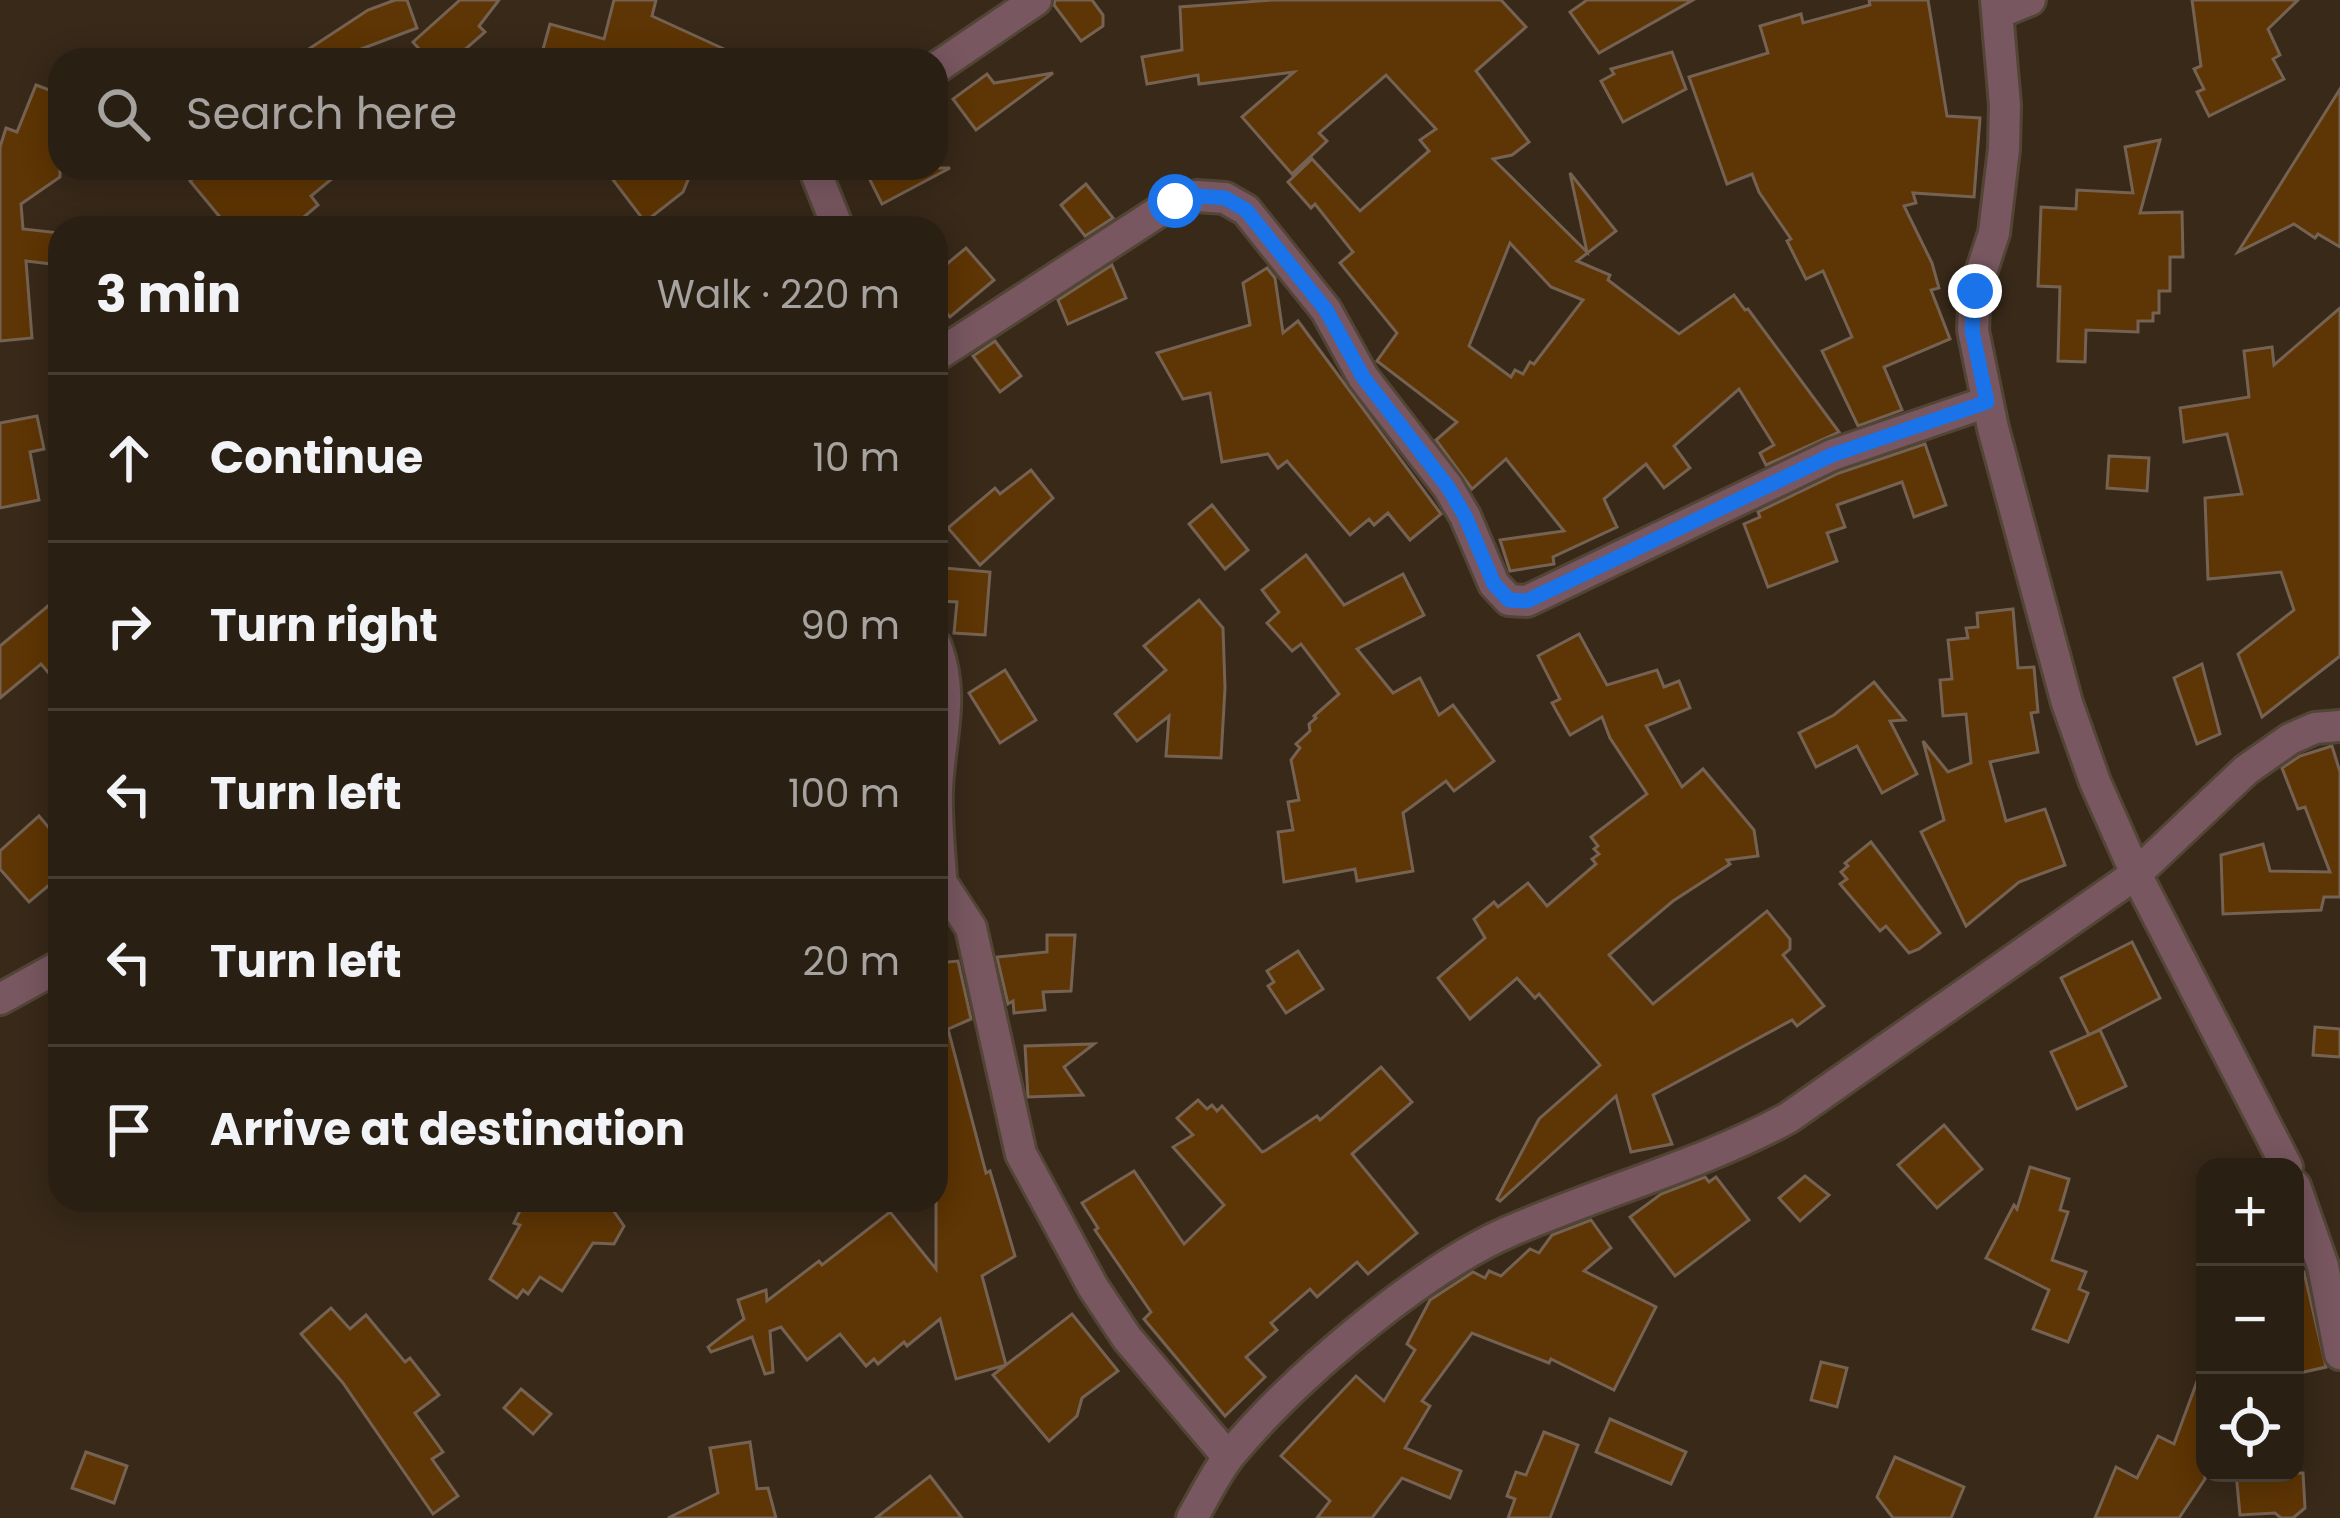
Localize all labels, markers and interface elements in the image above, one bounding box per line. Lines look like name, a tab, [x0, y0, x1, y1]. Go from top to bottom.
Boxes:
search box	[48, 48, 948, 180]
icon: search	[90, 81, 156, 147]
text: Search here	[186, 82, 457, 145]
route start	[1148, 174, 1202, 228]
text: 3 min	[96, 258, 241, 330]
route end	[1948, 264, 2002, 318]
text: Walk · 220 m	[657, 267, 900, 322]
icon: ahead	[96, 425, 162, 491]
text: Continue	[210, 426, 423, 489]
text: 10 m	[812, 430, 900, 485]
icon: right	[96, 593, 162, 659]
text: Turn right	[210, 594, 438, 657]
text: 90 m	[800, 598, 900, 653]
icon: left	[96, 761, 162, 827]
text: Turn left	[210, 762, 402, 825]
text: 100 m	[788, 766, 900, 821]
icon: left	[96, 929, 162, 995]
text: Turn left	[210, 930, 402, 993]
text: 20 m	[802, 934, 900, 989]
icon: arrive	[96, 1097, 162, 1163]
text: Arrive at destination	[210, 1098, 685, 1161]
map controls	[2196, 1158, 2304, 1482]
button: +	[2196, 1158, 2304, 1266]
button: −	[2196, 1266, 2304, 1374]
button: locate	[2196, 1374, 2304, 1482]

